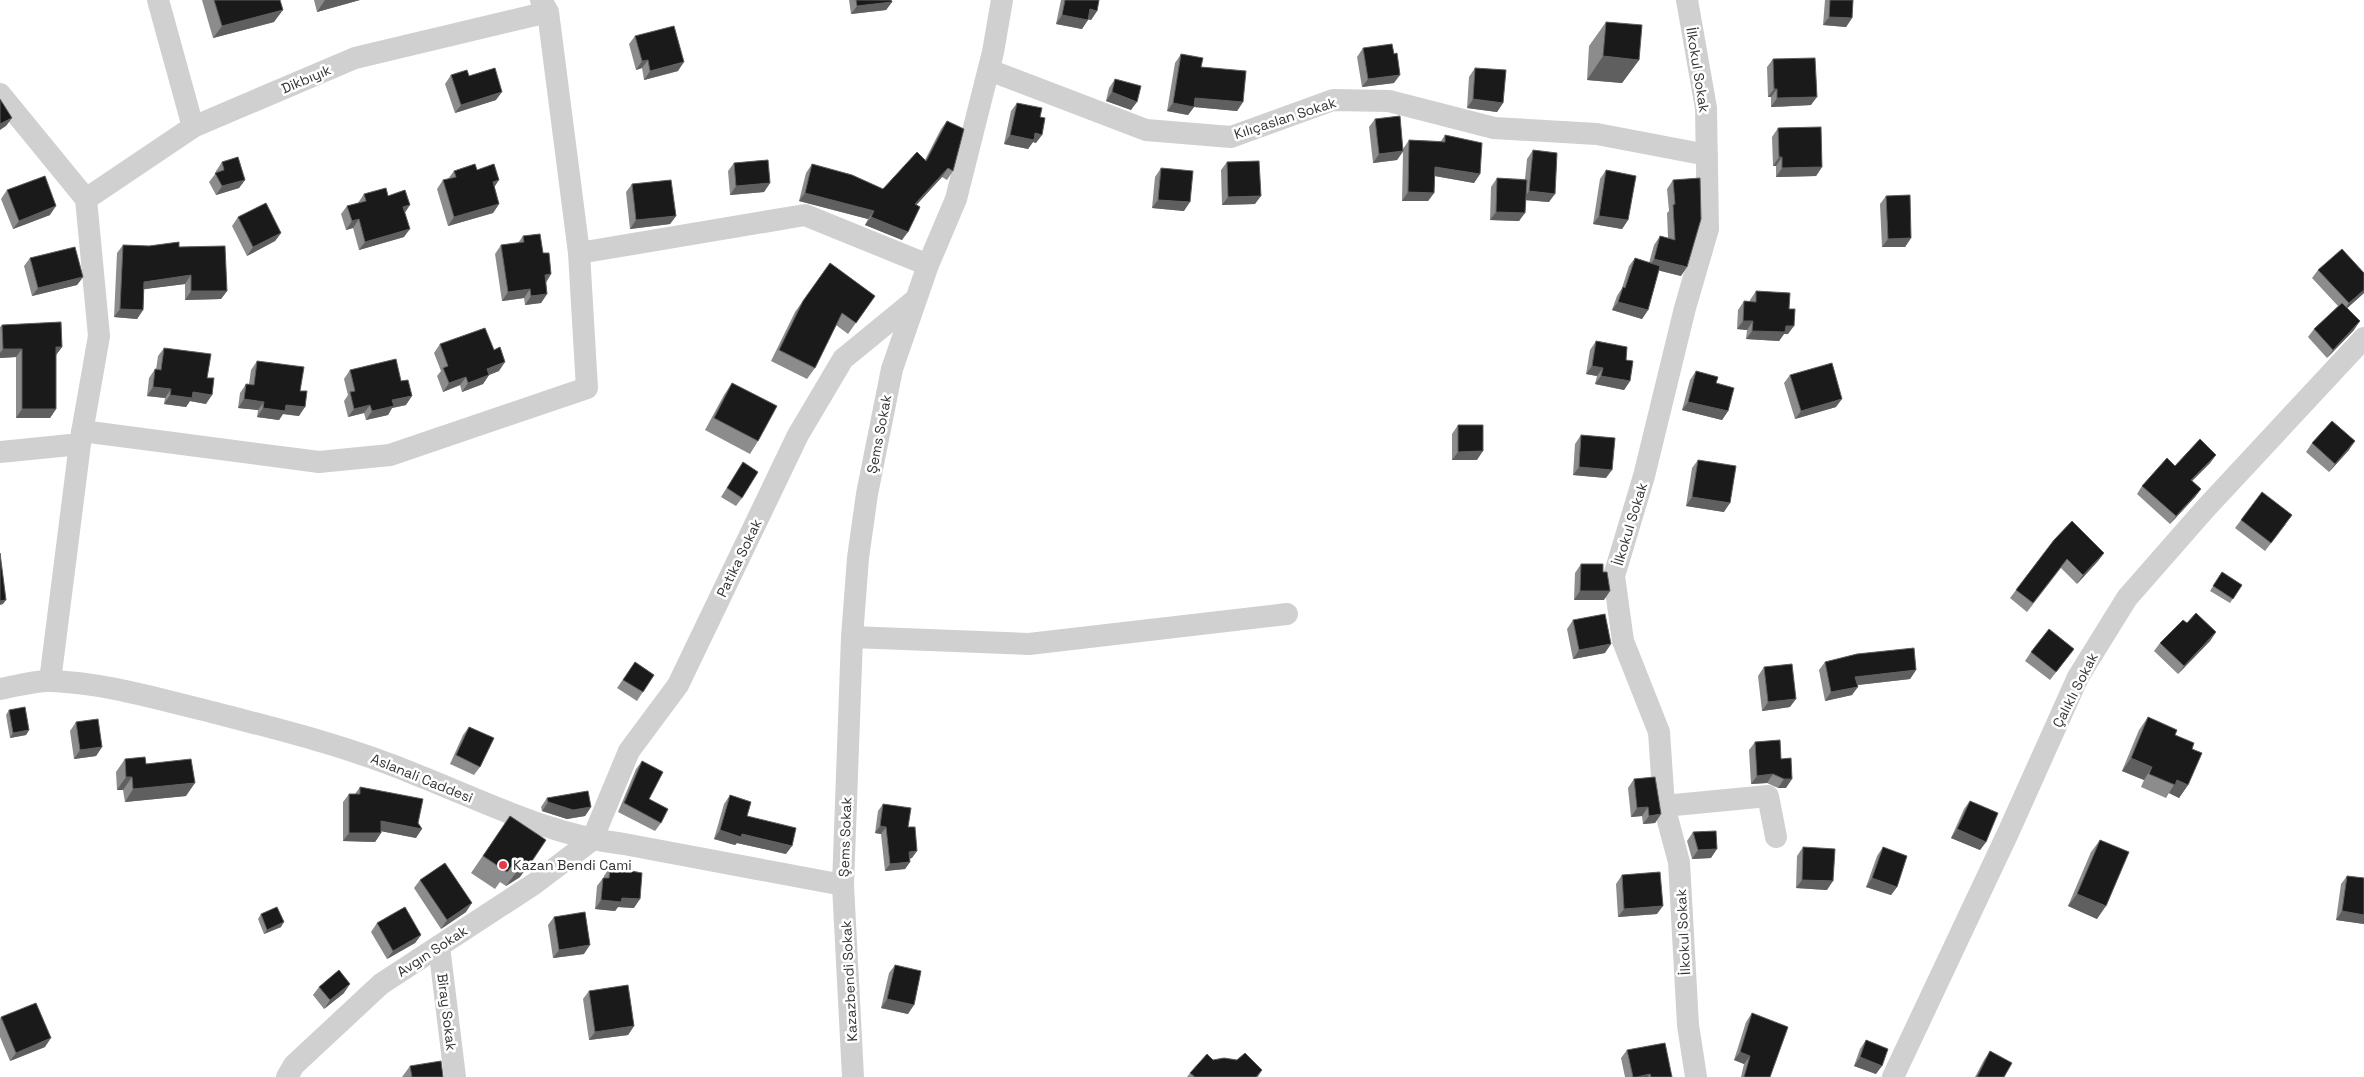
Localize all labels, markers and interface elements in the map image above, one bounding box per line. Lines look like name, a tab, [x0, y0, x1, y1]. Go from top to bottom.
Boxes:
street label: İlkokul Sokak	[1682, 26, 1714, 114]
street label: Dikbıyık	[278, 60, 334, 97]
street label: Kılıçaslan Sokak	[1232, 93, 1339, 143]
street label: Şems Sokak	[863, 393, 896, 475]
street label: İlkokul Sokak	[1609, 480, 1651, 568]
street label: Patika Sokak	[712, 515, 766, 600]
street label: Çalıklı Sokak	[2048, 649, 2102, 731]
street label: Aslanali Caddesi	[368, 749, 476, 807]
street label: Şems Sokak	[835, 796, 855, 877]
place label: Kazan Bendi Cami	[513, 856, 632, 874]
marker: Kazan Bendi Cami	[497, 859, 509, 871]
street label: İlkokul Sokak	[1672, 888, 1694, 975]
street label: Kazazbendi Sokak	[837, 919, 861, 1042]
street label: Avgın Sokak	[393, 921, 471, 980]
street label: Biray Sokak	[433, 972, 461, 1052]

